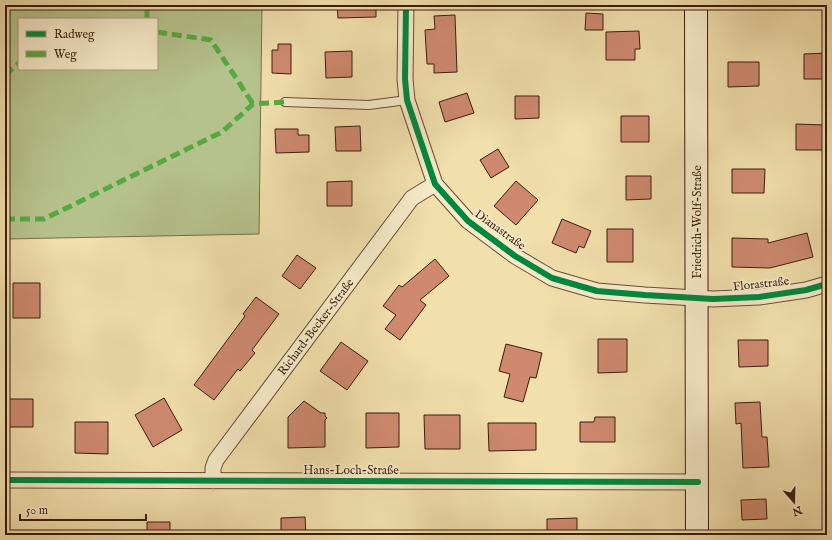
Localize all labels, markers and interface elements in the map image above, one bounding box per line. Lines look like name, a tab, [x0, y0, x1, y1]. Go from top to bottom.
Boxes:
legend	[18, 18, 158, 70]
text: Radweg	[54, 27, 95, 42]
text: Weg	[54, 47, 77, 62]
street label: Friedrich-Wolf-Straße	[690, 165, 705, 279]
street label: Dianastraße	[472, 207, 529, 254]
street label: Florastraße	[732, 274, 790, 294]
street label: Richard-Becker-Straße	[275, 275, 358, 378]
street label: Hans-Loch-Straße	[303, 463, 399, 478]
north arrow	[774, 482, 814, 522]
scale bar	[20, 496, 146, 522]
text: N	[790, 502, 805, 519]
text: 50 m	[26, 503, 48, 518]

